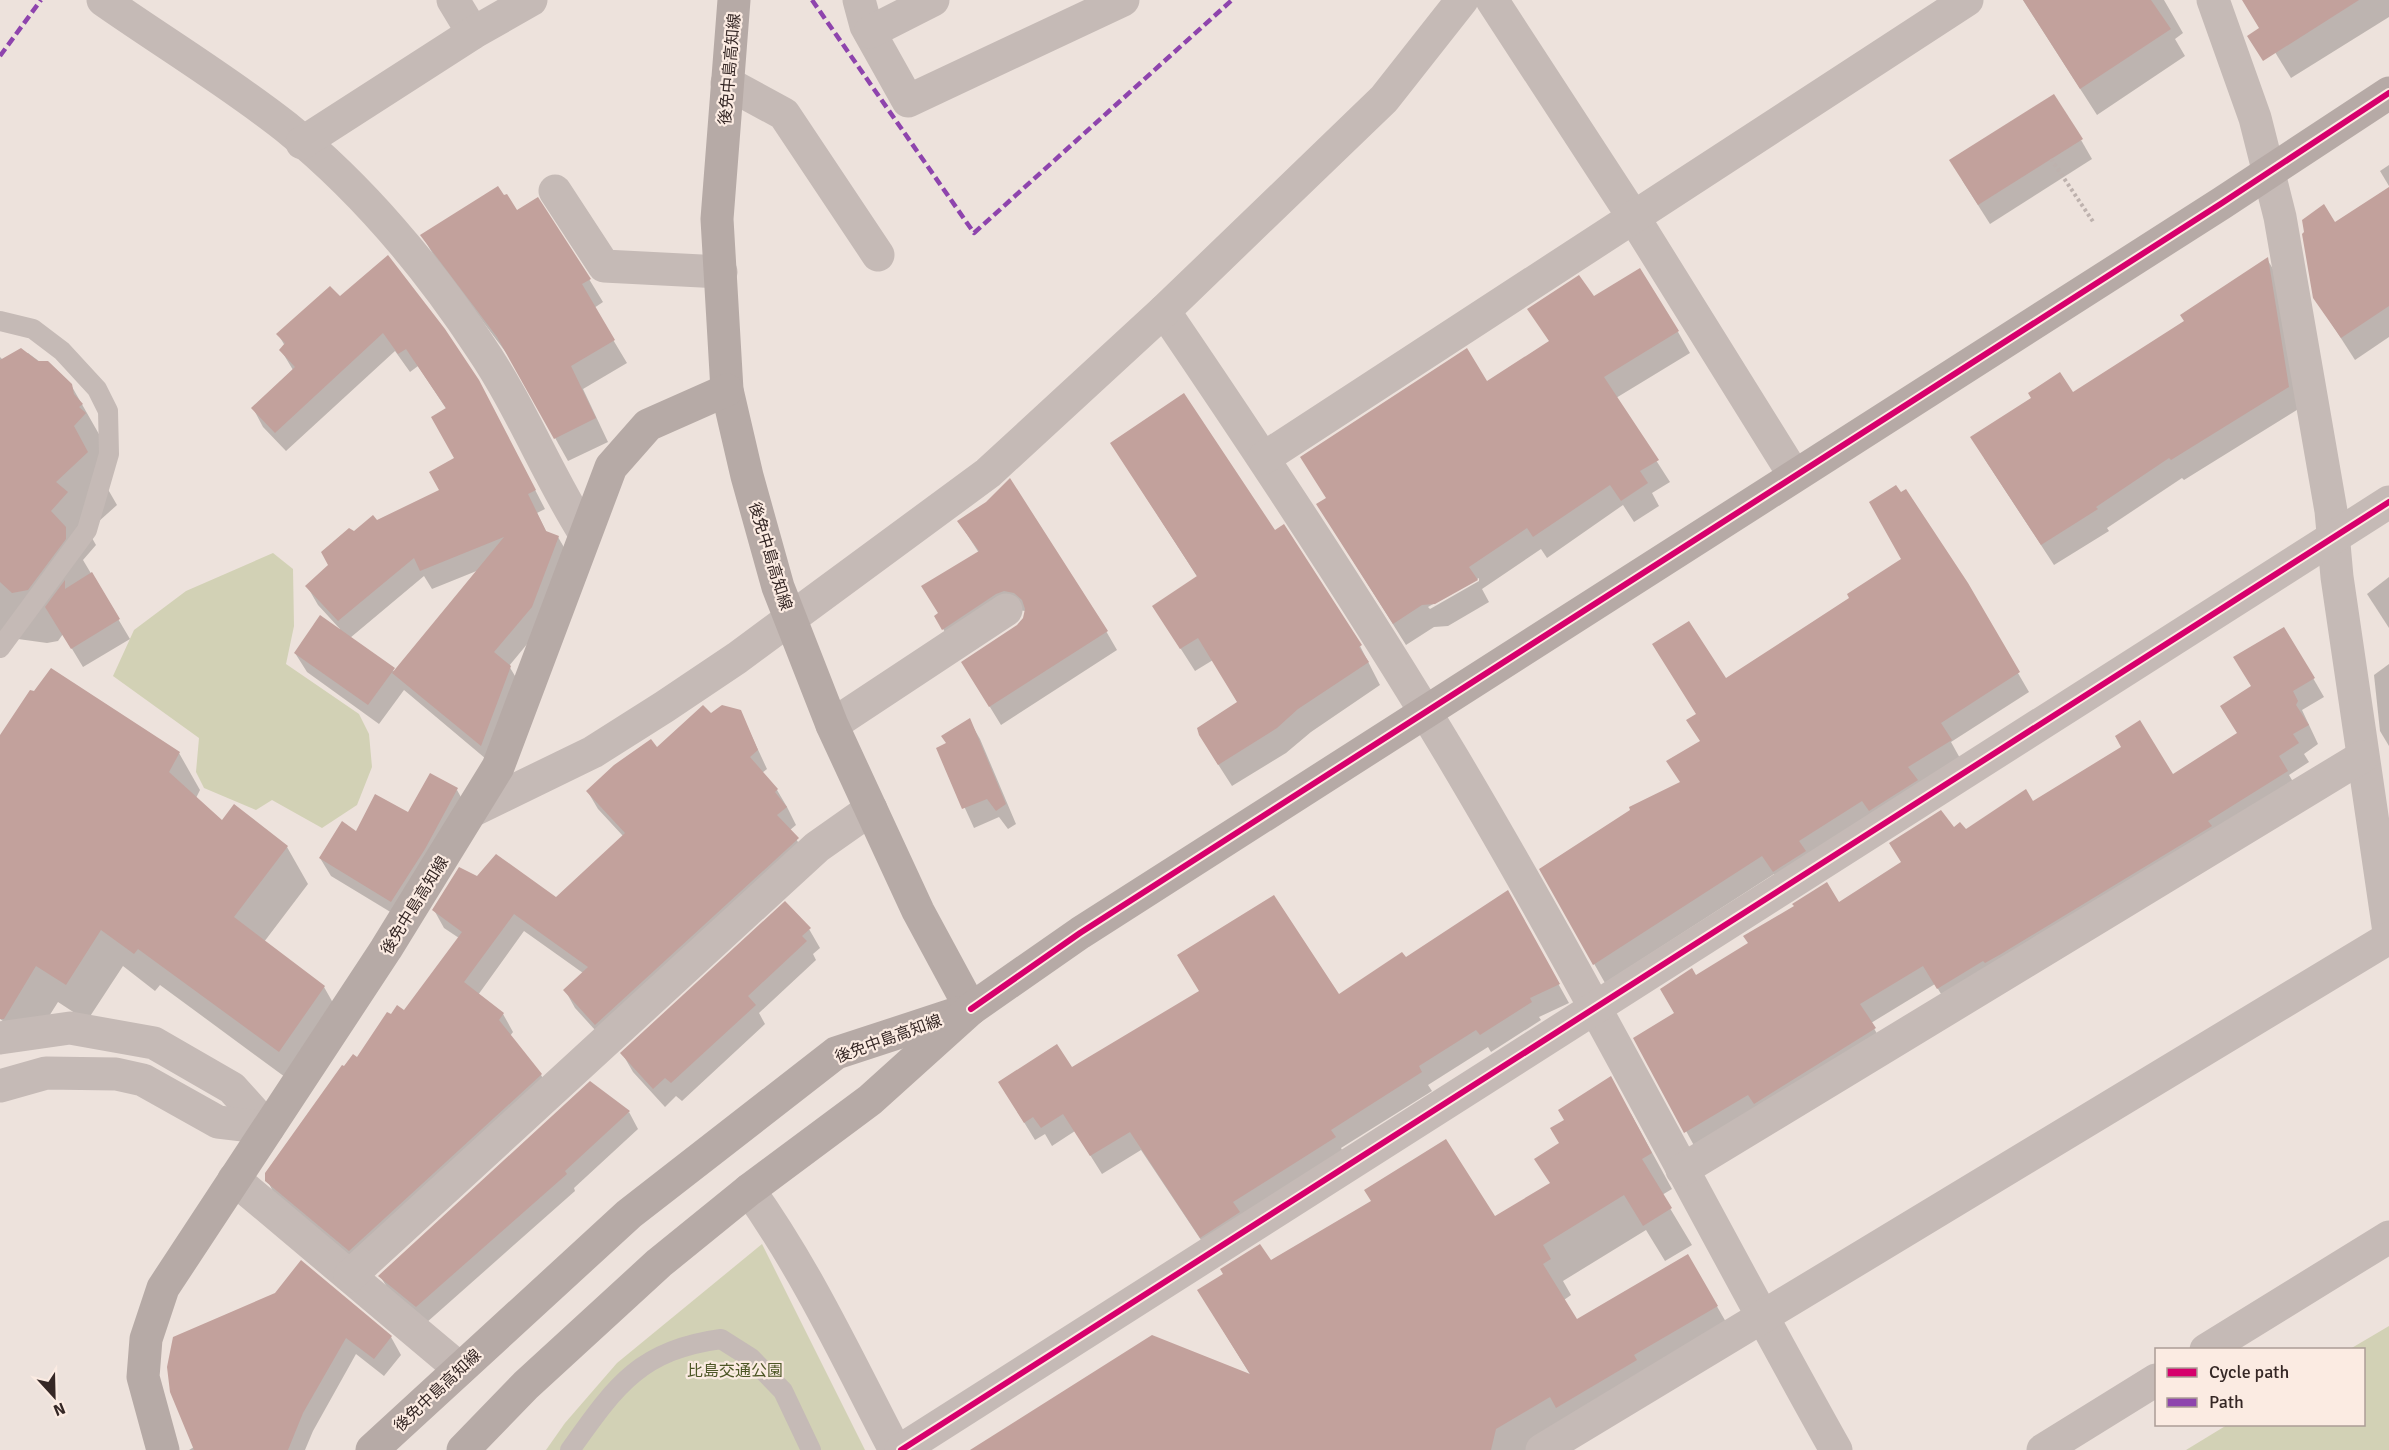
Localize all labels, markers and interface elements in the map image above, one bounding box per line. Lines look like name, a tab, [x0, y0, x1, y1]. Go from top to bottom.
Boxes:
street label: 後免中島高知線	[715, 12, 745, 126]
street label: 後免中島高知線	[744, 500, 796, 613]
street label: 後免中島高知線	[377, 853, 453, 958]
street label: 後免中島高知線	[832, 1010, 944, 1067]
street label: 後免中島高知線	[390, 1345, 485, 1436]
legend	[2155, 1348, 2365, 1426]
park label: 比島交通公園	[687, 1361, 783, 1381]
text: Cycle path	[2209, 1361, 2289, 1383]
north arrow	[24, 1366, 84, 1426]
text: Path	[2209, 1391, 2244, 1413]
text: N	[50, 1398, 68, 1420]

